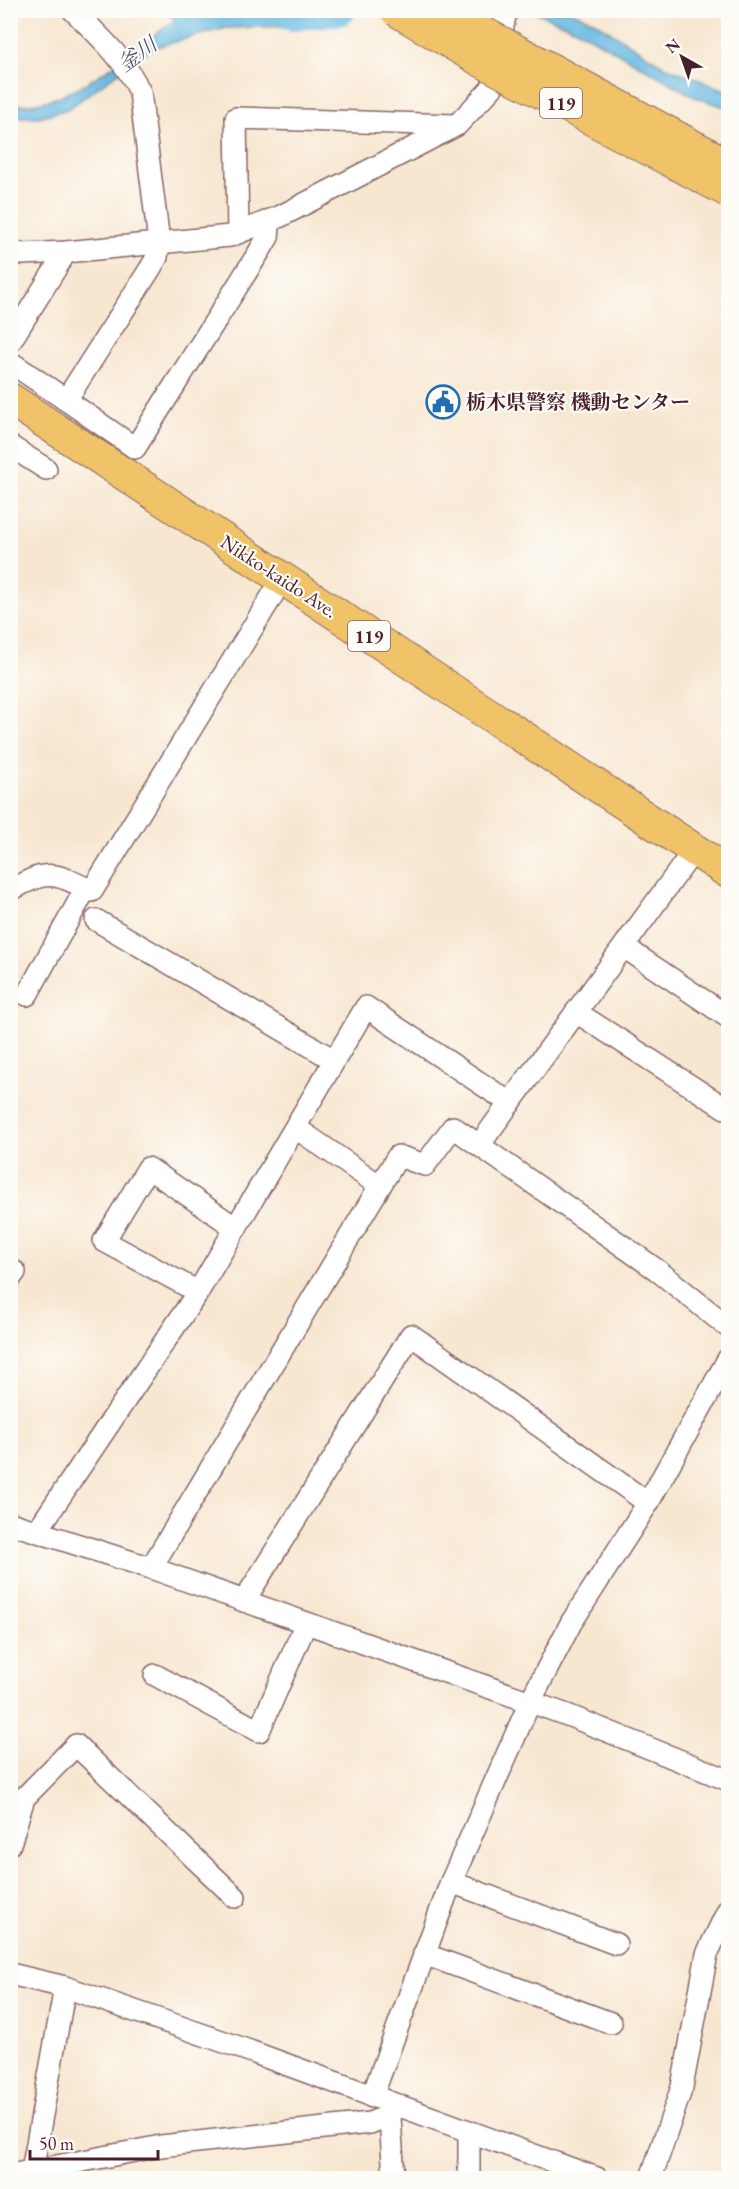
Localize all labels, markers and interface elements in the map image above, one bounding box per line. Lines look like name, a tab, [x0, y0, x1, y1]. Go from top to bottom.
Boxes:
north arrow	[652, 27, 712, 87]
water label: 釜川	[112, 30, 164, 77]
text: N	[661, 34, 684, 58]
road number: 119	[540, 88, 582, 118]
public building icon: 栃木県警察 機動センター	[425, 384, 461, 420]
place label: 栃木県警察 機動センター	[466, 389, 690, 415]
street label: Nikko-kaido Ave.	[216, 529, 342, 623]
road number: 119	[348, 621, 390, 651]
scale bar	[30, 2123, 158, 2161]
text: 50 m	[39, 2132, 74, 2155]

